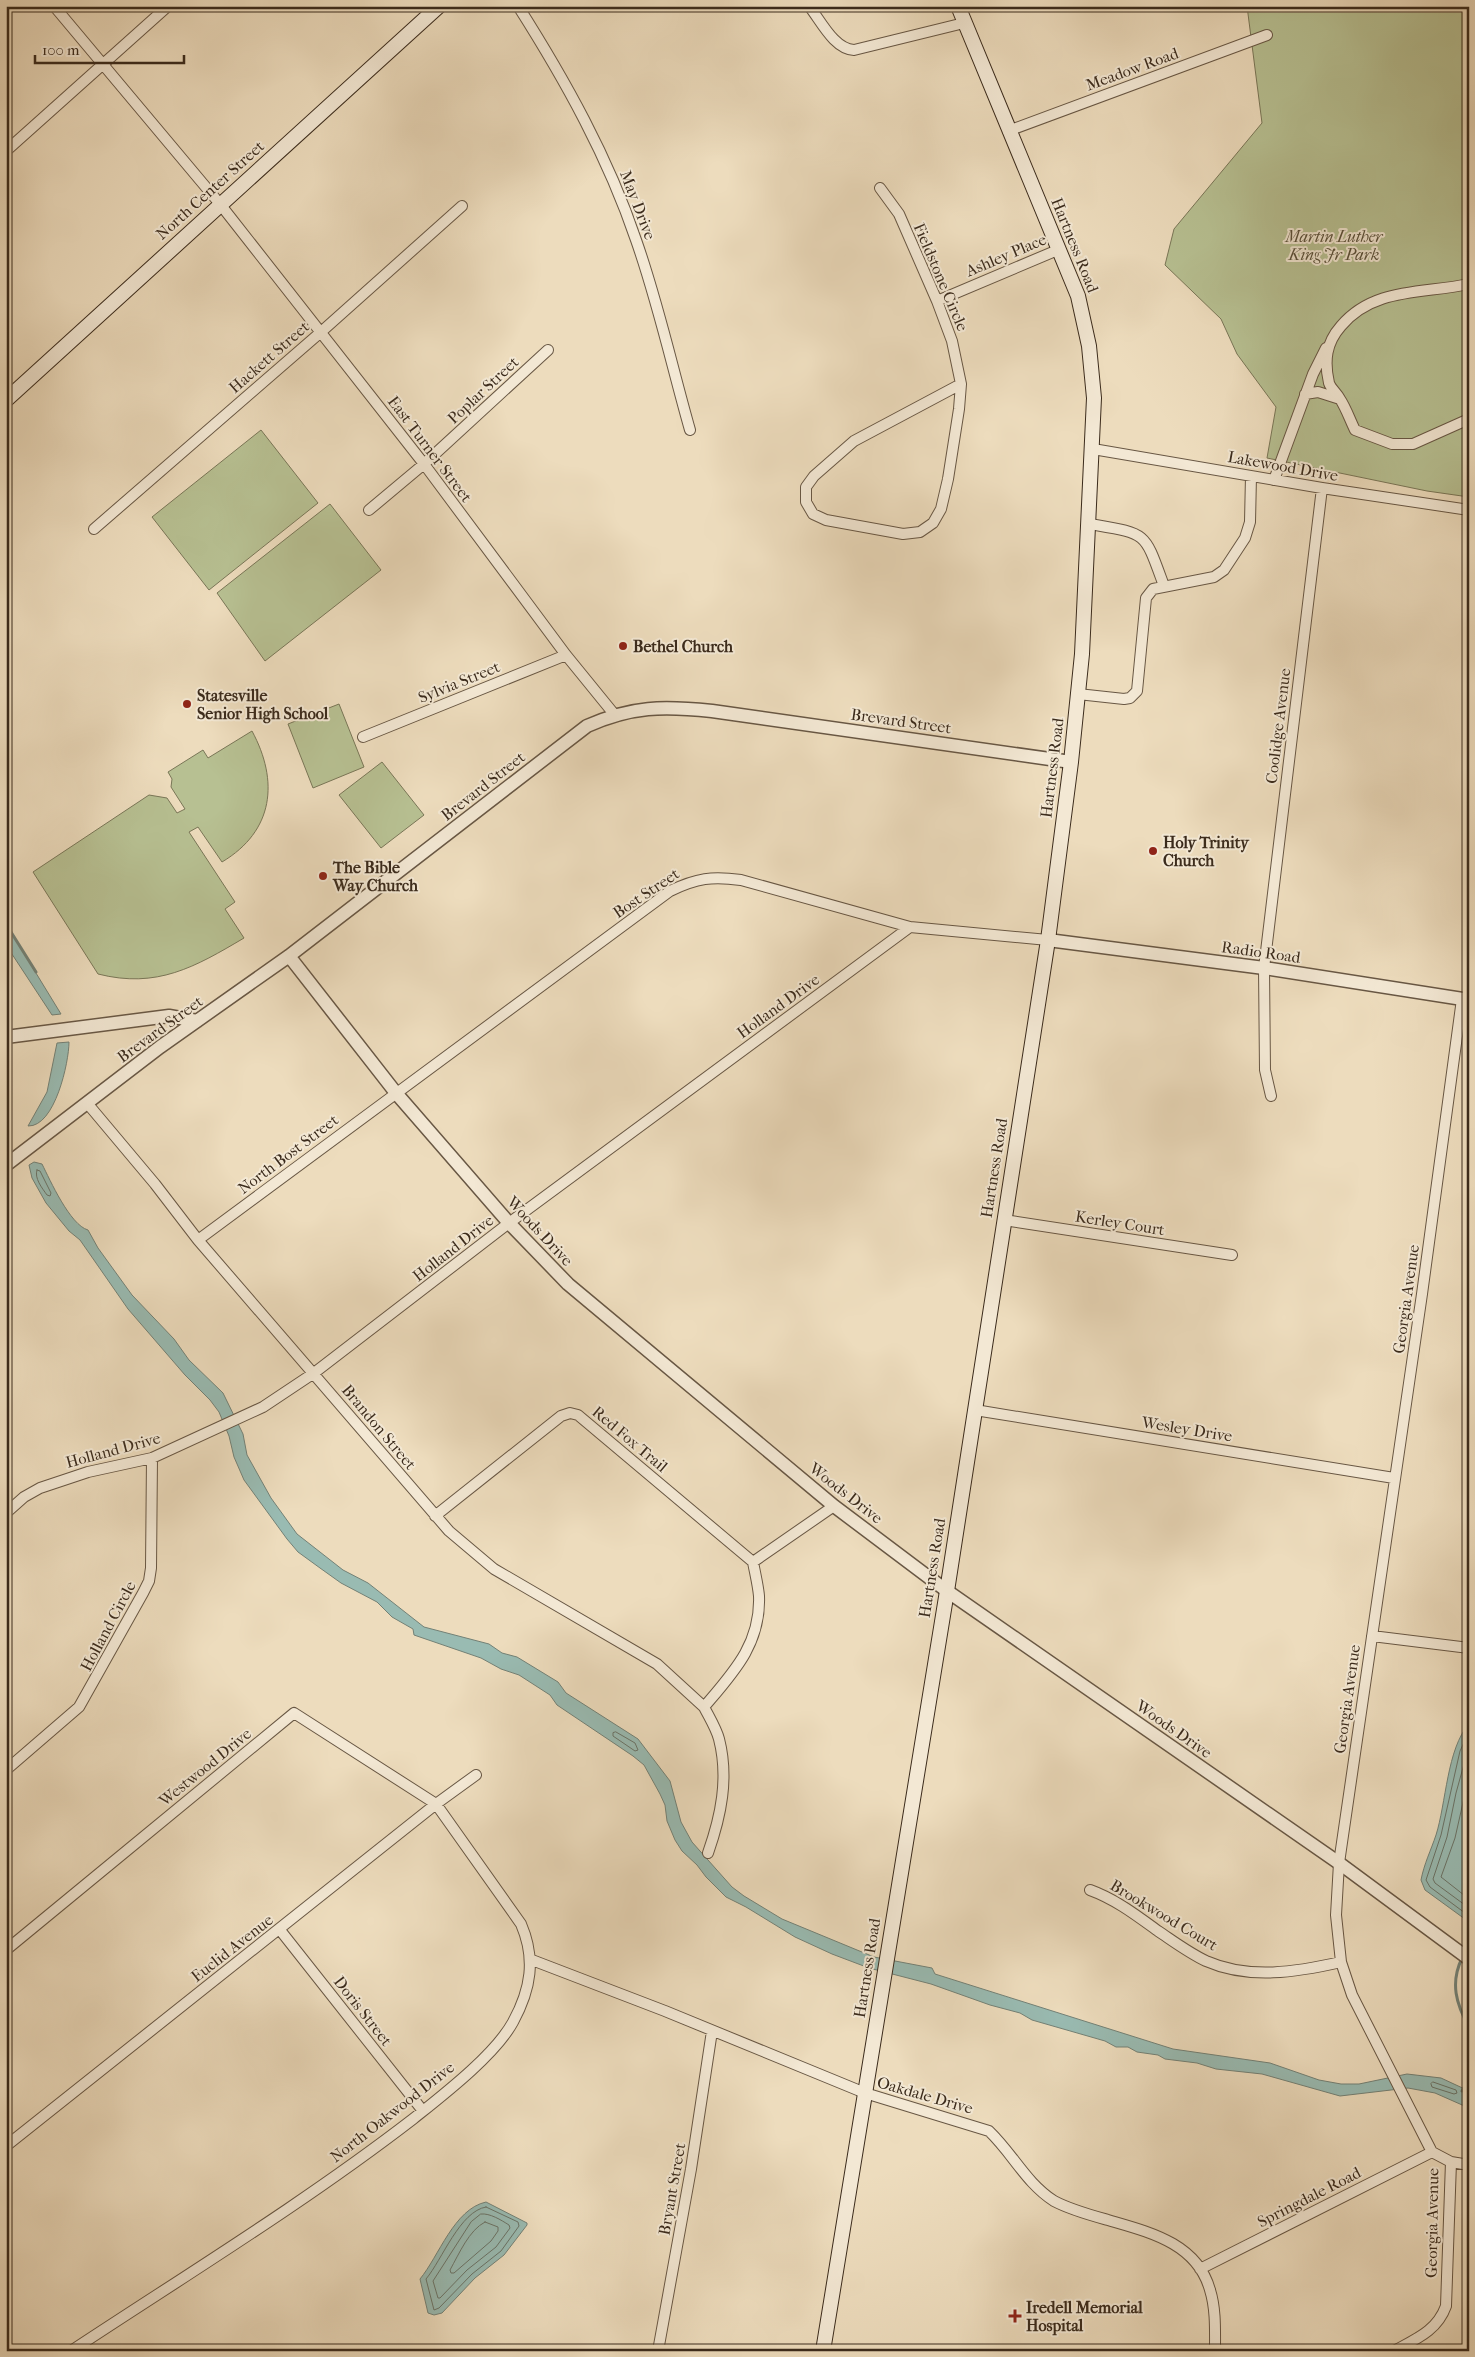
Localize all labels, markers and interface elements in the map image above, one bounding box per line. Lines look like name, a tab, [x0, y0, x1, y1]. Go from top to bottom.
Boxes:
scale bar	[35, 32, 184, 64]
text: 100 m	[42, 41, 80, 59]
street label: Meadow Road	[1083, 43, 1181, 95]
street label: North Center Street	[152, 136, 268, 244]
street label: May Drive	[616, 168, 660, 242]
street label: Hartness Road	[1047, 195, 1103, 295]
street label: Fieldstone Circle	[910, 220, 972, 334]
park label: Martin Luther King Jr Park	[1285, 227, 1384, 264]
street label: Ashley Place	[962, 230, 1049, 281]
street label: Hackett Street	[225, 317, 313, 397]
street label: Poplar Street	[444, 352, 523, 428]
street label: East Turner Street	[384, 392, 476, 506]
street label: Lakewood Drive	[1226, 447, 1340, 485]
place label: Bethel Church	[633, 637, 734, 656]
marker: Bethel Church	[617, 640, 629, 652]
street label: Sylvia Street	[415, 657, 503, 707]
street label: Coolidge Avenue	[1261, 667, 1295, 785]
place label: Statesville Senior High School	[197, 686, 329, 724]
marker: Statesville Senior High School	[181, 698, 193, 710]
street label: Brevard Street	[850, 705, 953, 737]
street label: Hartness Road	[1036, 717, 1068, 819]
street label: Brevard Street	[437, 747, 529, 825]
place label: Holy Trinity Church	[1163, 833, 1250, 870]
marker: Holy Trinity Church	[1147, 845, 1159, 857]
place label: The Bible Way Church	[332, 858, 419, 896]
street label: Bost Street	[609, 864, 683, 922]
marker: The Bible Way Church	[317, 870, 329, 882]
street label: Radio Road	[1220, 937, 1302, 967]
street label: Holland Drive	[733, 970, 823, 1042]
street label: Brevard Street	[114, 991, 207, 1066]
street label: North Bost Street	[234, 1110, 342, 1198]
street label: Hartness Road	[977, 1117, 1011, 1219]
street label: Woods Drive	[502, 1192, 577, 1270]
street label: Kerley Court	[1074, 1207, 1166, 1239]
street label: Holland Drive	[409, 1211, 497, 1285]
street label: Georgia Avenue	[1389, 1243, 1423, 1355]
street label: Brandon Street	[338, 1380, 420, 1474]
street label: Red Fox Trail	[588, 1402, 672, 1476]
street label: Wesley Drive	[1139, 1412, 1234, 1446]
street label: Holland Drive	[64, 1428, 162, 1472]
street label: Woods Drive	[805, 1458, 887, 1528]
street label: Hartness Road	[915, 1517, 949, 1619]
street label: Holland Circle	[76, 1578, 140, 1674]
street label: Georgia Avenue	[1330, 1643, 1364, 1755]
street label: Woods Drive	[1132, 1695, 1216, 1762]
street label: Westwood Drive	[154, 1724, 255, 1811]
street label: Brookwood Court	[1107, 1875, 1221, 1955]
street label: Euclid Avenue	[187, 1910, 277, 1986]
street label: Hartness Road	[850, 1917, 884, 2019]
street label: Doris Street	[330, 1972, 396, 2050]
street label: North Oakwood Drive	[326, 2058, 458, 2166]
street label: Oakdale Drive	[875, 2072, 975, 2118]
street label: Bryant Street	[655, 2141, 690, 2237]
street label: Springdale Road	[1254, 2163, 1364, 2231]
street label: Georgia Avenue	[1422, 2168, 1442, 2278]
place label: Iredell Memorial Hospital	[1026, 2298, 1143, 2336]
marker: Iredell Memorial Hospital	[1008, 2309, 1022, 2323]

